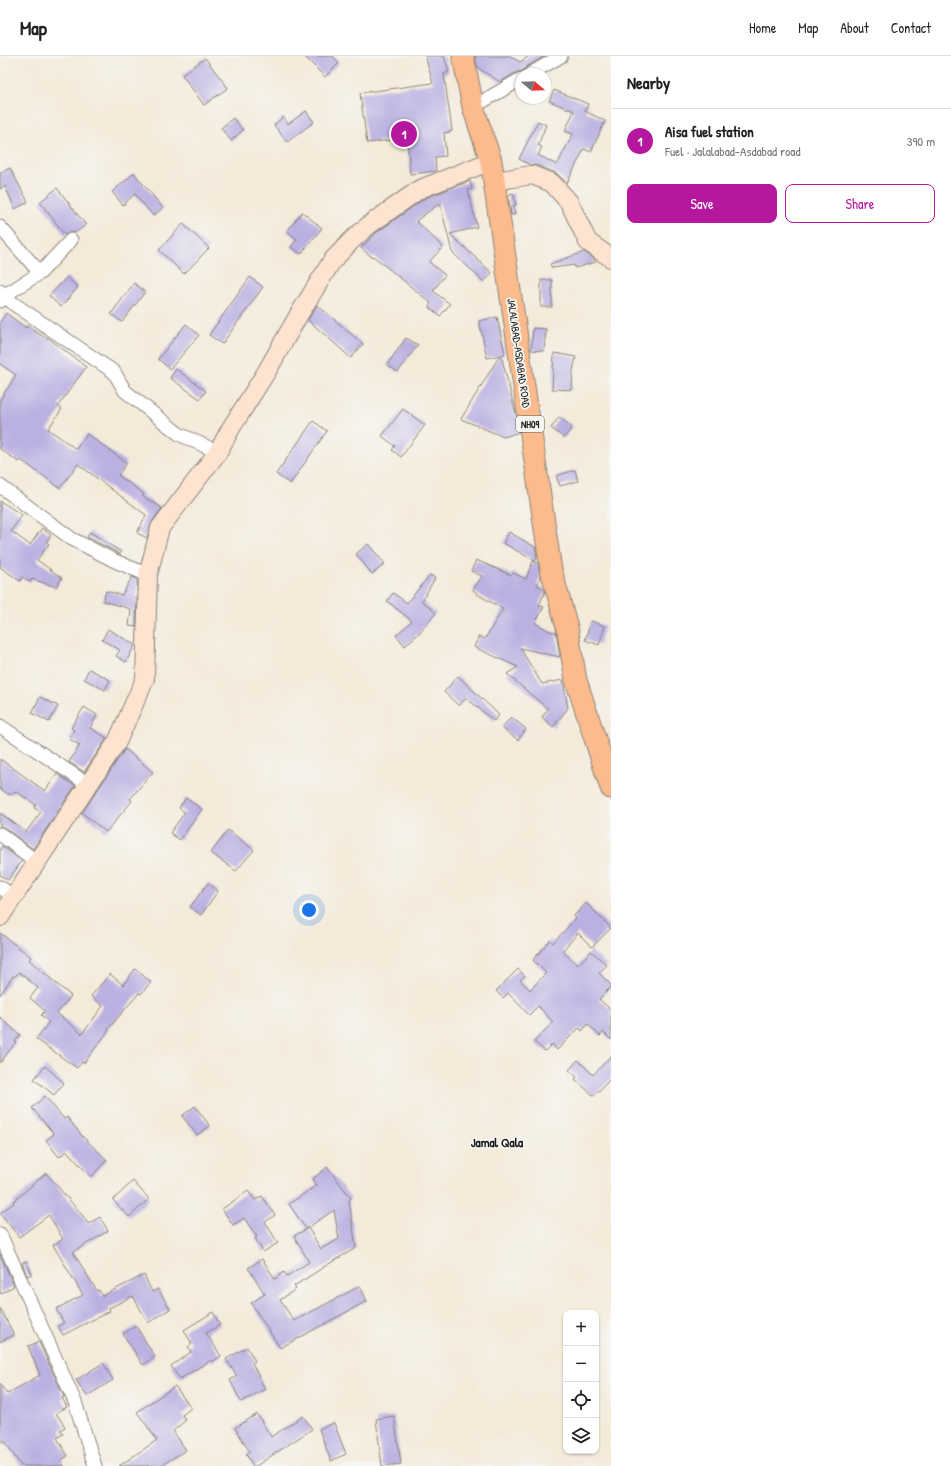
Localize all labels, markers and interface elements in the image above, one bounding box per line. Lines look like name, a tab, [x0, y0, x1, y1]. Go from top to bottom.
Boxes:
text: Map	[20, 15, 47, 41]
text: Home	[749, 18, 776, 37]
text: Map	[798, 18, 818, 37]
text: About	[840, 18, 869, 37]
text: Contact	[891, 18, 931, 37]
north arrow	[515, 68, 551, 104]
text: Nearby	[627, 71, 670, 94]
pin: 1	[391, 119, 417, 149]
text: Aisa fuel station	[665, 121, 754, 142]
text: 1	[638, 132, 642, 150]
text: 390 m	[907, 132, 935, 150]
text: Fuel · Jalalabad-Asdabad road	[665, 142, 801, 160]
button: Save	[627, 184, 777, 223]
button: Share	[785, 184, 935, 223]
street label: JALALABAD-ASDABAD ROAD	[504, 297, 534, 409]
road number: NH09	[516, 416, 544, 432]
your location	[299, 900, 319, 920]
district label: Jamal Qala	[471, 1133, 524, 1151]
map controls	[563, 1310, 599, 1454]
button: +	[563, 1310, 599, 1346]
button: −	[563, 1346, 599, 1382]
button: locate	[563, 1382, 599, 1418]
button: layers	[563, 1418, 599, 1454]

